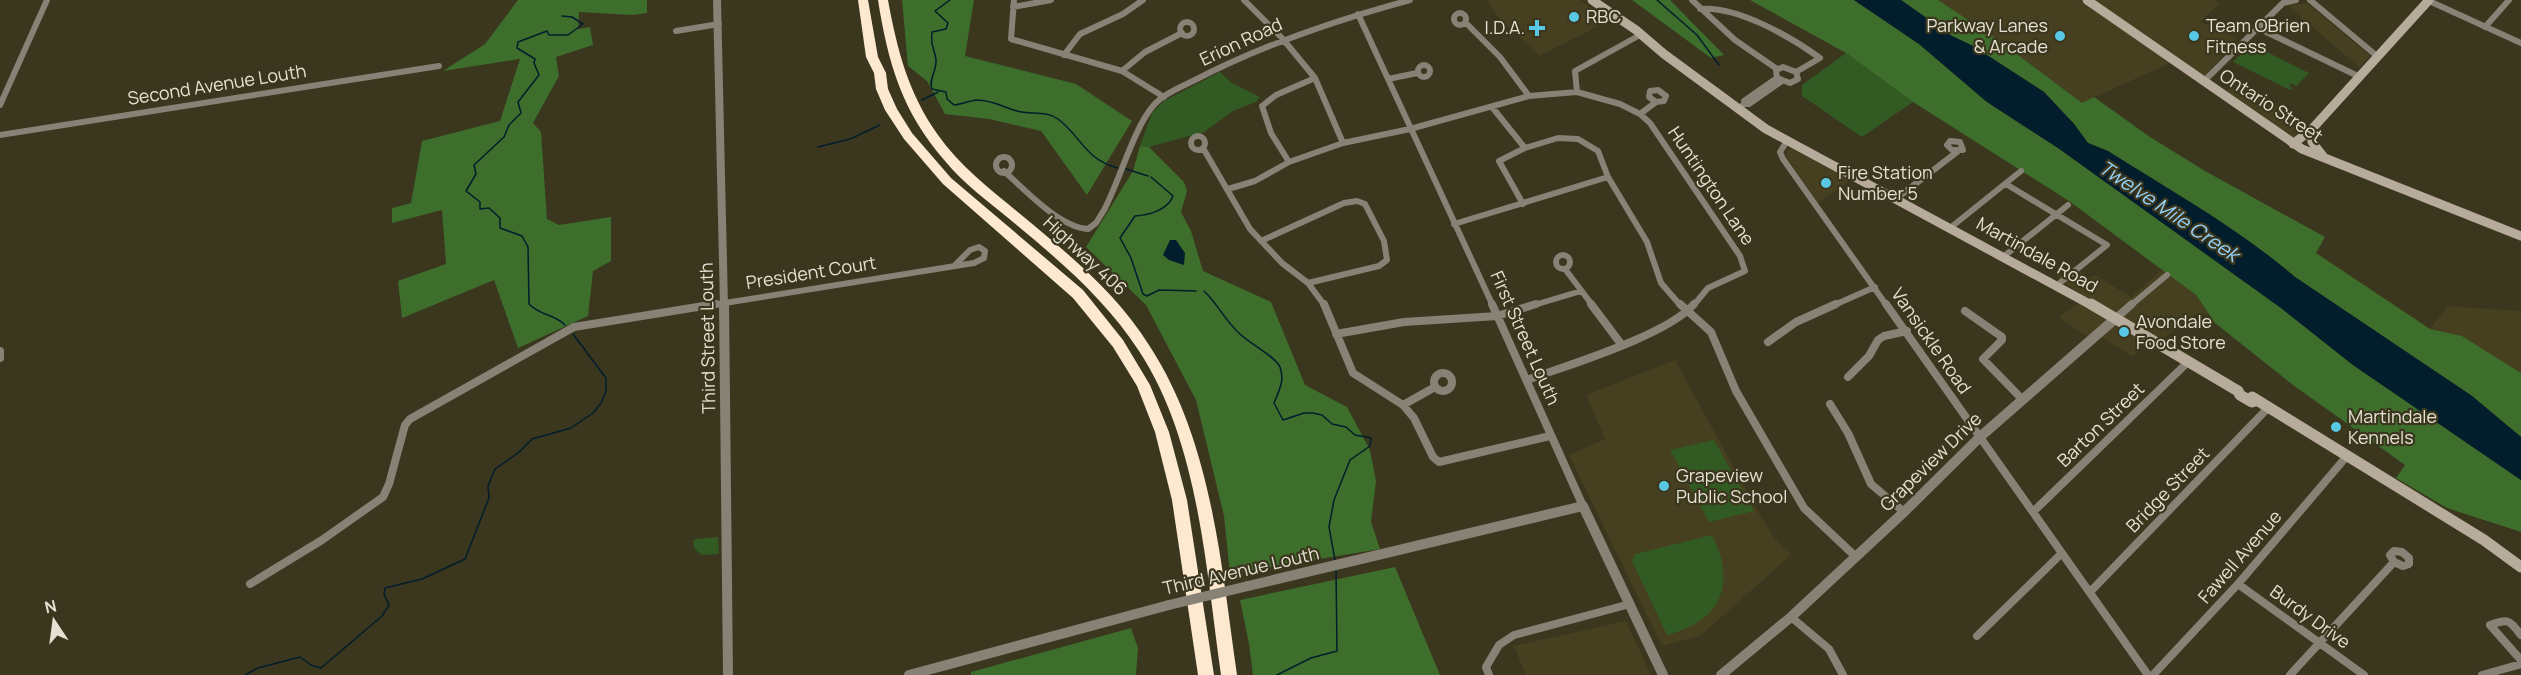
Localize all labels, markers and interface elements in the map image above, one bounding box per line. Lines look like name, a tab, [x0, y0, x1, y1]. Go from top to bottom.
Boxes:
place label: RBC	[1586, 4, 1621, 28]
marker: RBC	[1567, 10, 1581, 24]
street label: Erion Road	[1195, 12, 1286, 71]
place label: Parkway Lanes & Arcade	[1927, 13, 2048, 58]
place label: Team OBrien Fitness	[2206, 13, 2310, 58]
place label: I.D.A.	[1485, 15, 1525, 39]
marker: I.D.A.	[1530, 21, 1544, 35]
marker: Parkway Lanes & Arcade	[2053, 29, 2067, 43]
marker: Team OBrien Fitness	[2187, 29, 2201, 43]
street label: Second Avenue Louth	[126, 58, 308, 110]
street label: Ontario Street	[2215, 63, 2328, 148]
street label: Huntington Lane	[1663, 121, 1761, 250]
water label: Twelve Mile Creek	[2094, 154, 2247, 269]
place label: Fire Station Number 5	[1838, 160, 1933, 205]
marker: Fire Station Number 5	[1819, 176, 1833, 190]
street label: Highway 406	[1039, 210, 1133, 300]
street label: Martindale Road	[1972, 211, 2102, 297]
street label: President Court	[744, 250, 878, 294]
street label: Third Street Louth	[694, 262, 720, 414]
street label: First Street Louth	[1486, 267, 1566, 409]
street label: Vansickle Road	[1886, 283, 1977, 398]
place label: Avondale Food Store	[2136, 309, 2226, 354]
marker: Avondale Food Store	[2117, 325, 2131, 339]
street label: Barton Street	[2052, 377, 2149, 472]
place label: Martindale Kennels	[2348, 404, 2437, 449]
street label: Grapeview Drive	[1874, 407, 1986, 516]
marker: Martindale Kennels	[2329, 420, 2343, 434]
street label: Bridge Street	[2120, 441, 2214, 537]
place label: Grapeview Public School	[1676, 463, 1787, 508]
marker: Grapeview Public School	[1657, 479, 1671, 493]
street label: Fawell Avenue	[2192, 505, 2286, 608]
street label: Third Avenue Louth	[1160, 540, 1321, 600]
street label: Burdy Drive	[2266, 579, 2356, 653]
north arrow	[24, 591, 84, 651]
text: N	[43, 594, 59, 618]

